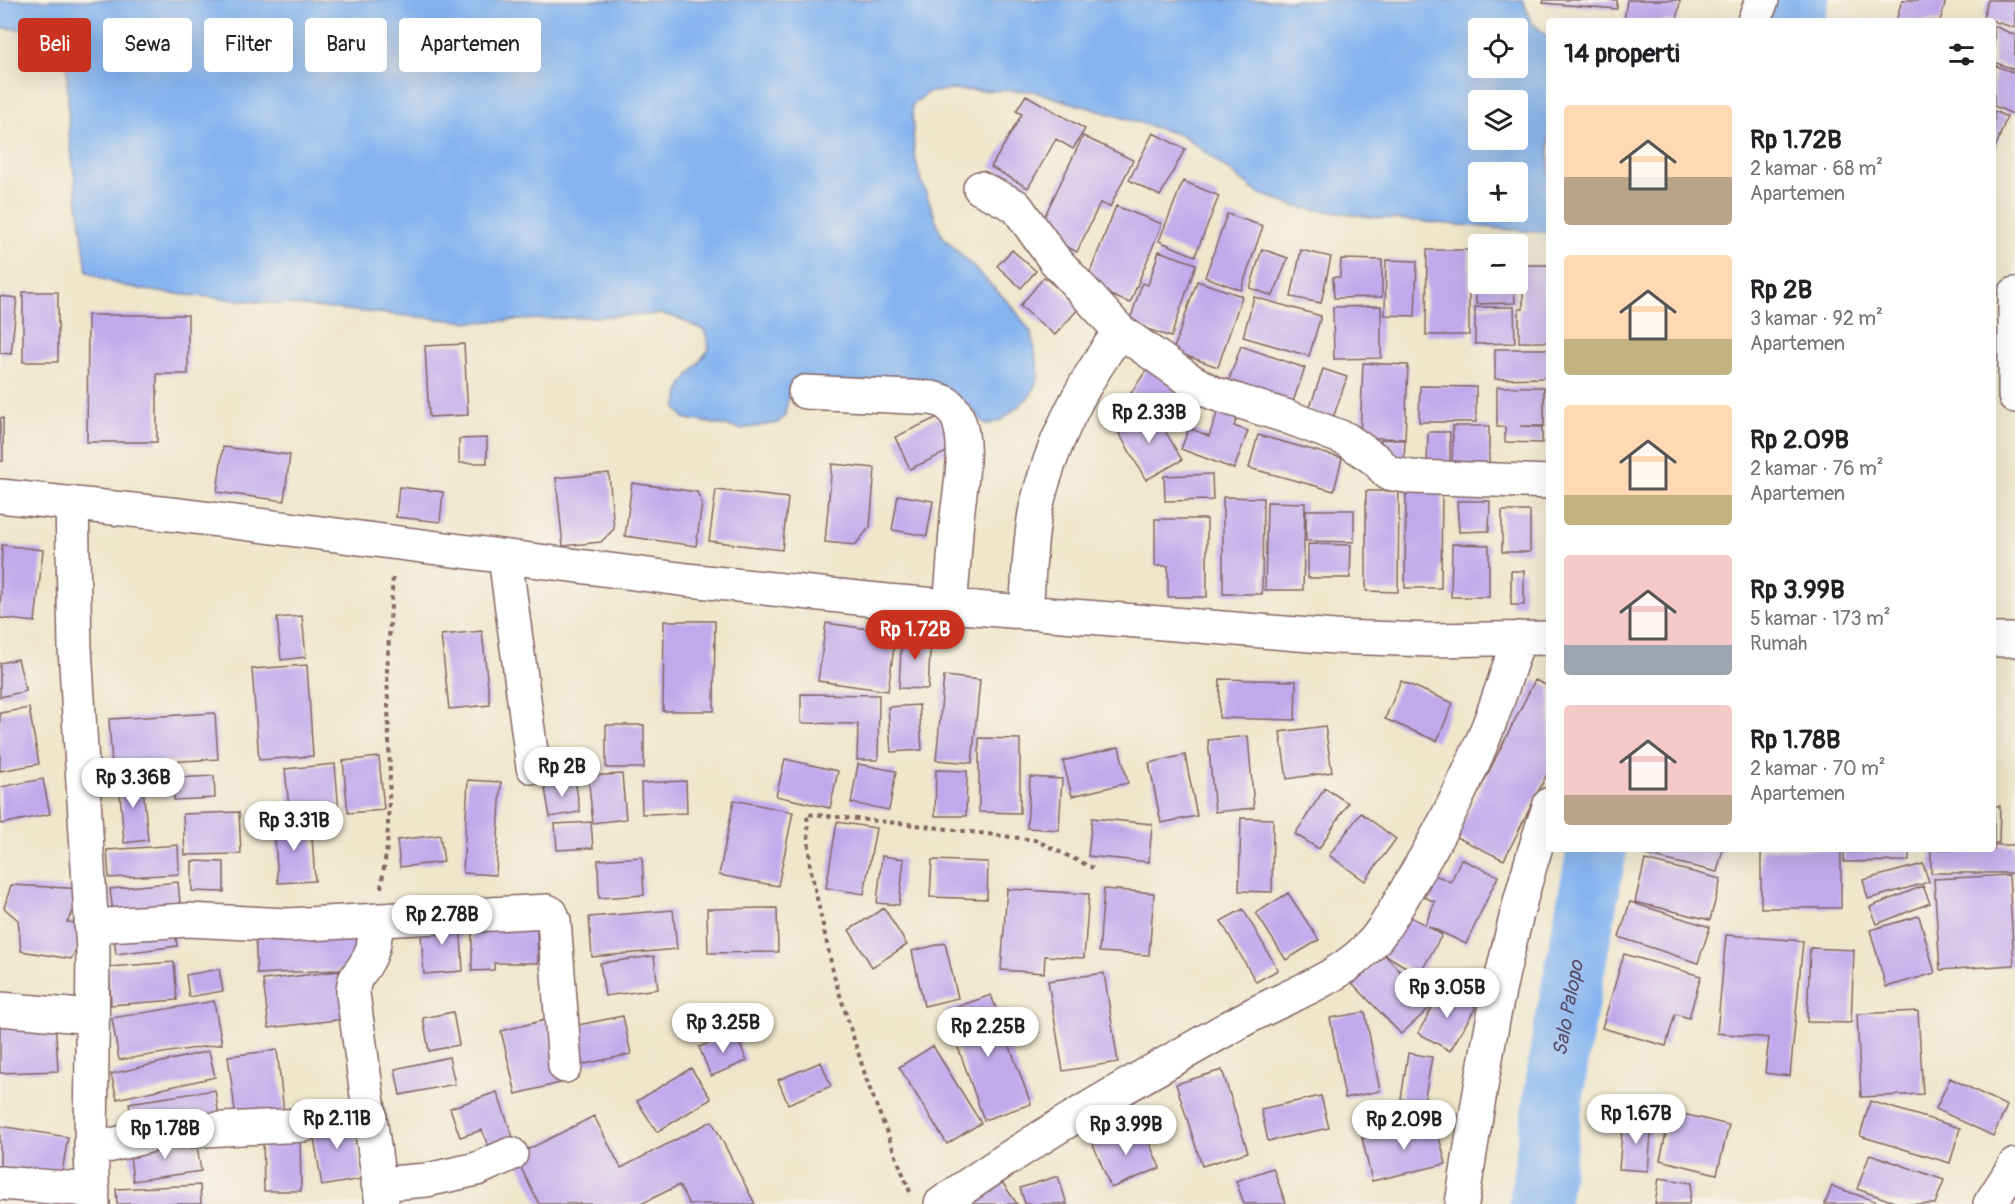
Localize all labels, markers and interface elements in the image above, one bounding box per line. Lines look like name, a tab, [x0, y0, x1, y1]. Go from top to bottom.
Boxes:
chip: Beli	[18, 18, 91, 72]
chip: Sewa	[103, 18, 192, 72]
chip: Filter	[204, 18, 293, 72]
chip: Baru	[305, 18, 387, 72]
chip: Apartemen	[399, 18, 541, 72]
map controls	[1468, 18, 1528, 294]
button: locate	[1468, 18, 1528, 78]
text: 14 properti	[1564, 38, 1680, 70]
icon: filters	[1945, 38, 1978, 71]
button: layers	[1468, 90, 1528, 150]
text: Rp 1.72B	[1750, 124, 1842, 156]
icon: home	[1612, 129, 1684, 201]
text: 2 kamar · 68 m²	[1750, 156, 1883, 181]
button: +	[1468, 162, 1528, 222]
text: Apartemen	[1750, 181, 1845, 206]
button: −	[1468, 234, 1528, 294]
text: Rp 2B	[1750, 274, 1812, 306]
icon: home	[1612, 279, 1684, 351]
text: 3 kamar · 92 m²	[1750, 306, 1883, 331]
text: Apartemen	[1750, 331, 1845, 356]
pin: Rp 2.33B	[1087, 393, 1211, 444]
text: Rp 2.33B	[1112, 400, 1186, 425]
text: Rp 2.09B	[1750, 424, 1849, 456]
icon: home	[1612, 429, 1684, 501]
text: 2 kamar · 76 m²	[1750, 456, 1884, 481]
text: Apartemen	[1750, 481, 1845, 506]
text: Rp 3.99B	[1750, 574, 1845, 606]
icon: home	[1612, 579, 1684, 651]
text: 5 kamar · 173 m²	[1750, 606, 1891, 631]
pin: Rp 1.72B	[853, 610, 977, 661]
text: Rp 1.72B	[880, 617, 950, 642]
text: Rumah	[1750, 631, 1807, 656]
text: Rp 1.78B	[1750, 724, 1840, 756]
icon: home	[1612, 729, 1684, 801]
pin: Rp 2B	[520, 747, 604, 798]
text: Rp 2B	[538, 754, 586, 779]
text: 2 kamar · 70 m²	[1750, 756, 1886, 781]
pin: Rp 3.36B	[71, 758, 195, 809]
text: Rp 3.36B	[95, 765, 171, 790]
text: Apartemen	[1750, 781, 1845, 806]
pin: Rp 3.31B	[232, 801, 356, 852]
text: Rp 3.31B	[258, 808, 330, 833]
pin: Rp 2.78B	[380, 895, 504, 946]
text: Rp 2.78B	[406, 902, 478, 927]
water label: Salo Palopo	[1547, 957, 1589, 1058]
pin: Rp 3.05B	[1385, 968, 1509, 1019]
text: Rp 3.05B	[1409, 975, 1485, 1000]
pin: Rp 3.25B	[661, 1003, 785, 1054]
pin: Rp 2.25B	[926, 1007, 1050, 1058]
text: Rp 3.25B	[686, 1010, 760, 1035]
text: Rp 2.25B	[951, 1014, 1025, 1039]
pin: Rp 1.67B	[1574, 1094, 1698, 1145]
pin: Rp 2.11B	[275, 1099, 399, 1150]
pin: Rp 2.09B	[1342, 1100, 1466, 1151]
text: Rp 1.67B	[1601, 1101, 1671, 1126]
pin: Rp 3.99B	[1064, 1105, 1188, 1156]
text: Rp 2.11B	[303, 1106, 371, 1131]
text: Rp 2.09B	[1366, 1107, 1442, 1132]
pin: Rp 1.78B	[103, 1109, 227, 1160]
text: Rp 3.99B	[1090, 1112, 1162, 1137]
text: Rp 1.78B	[130, 1116, 200, 1141]

